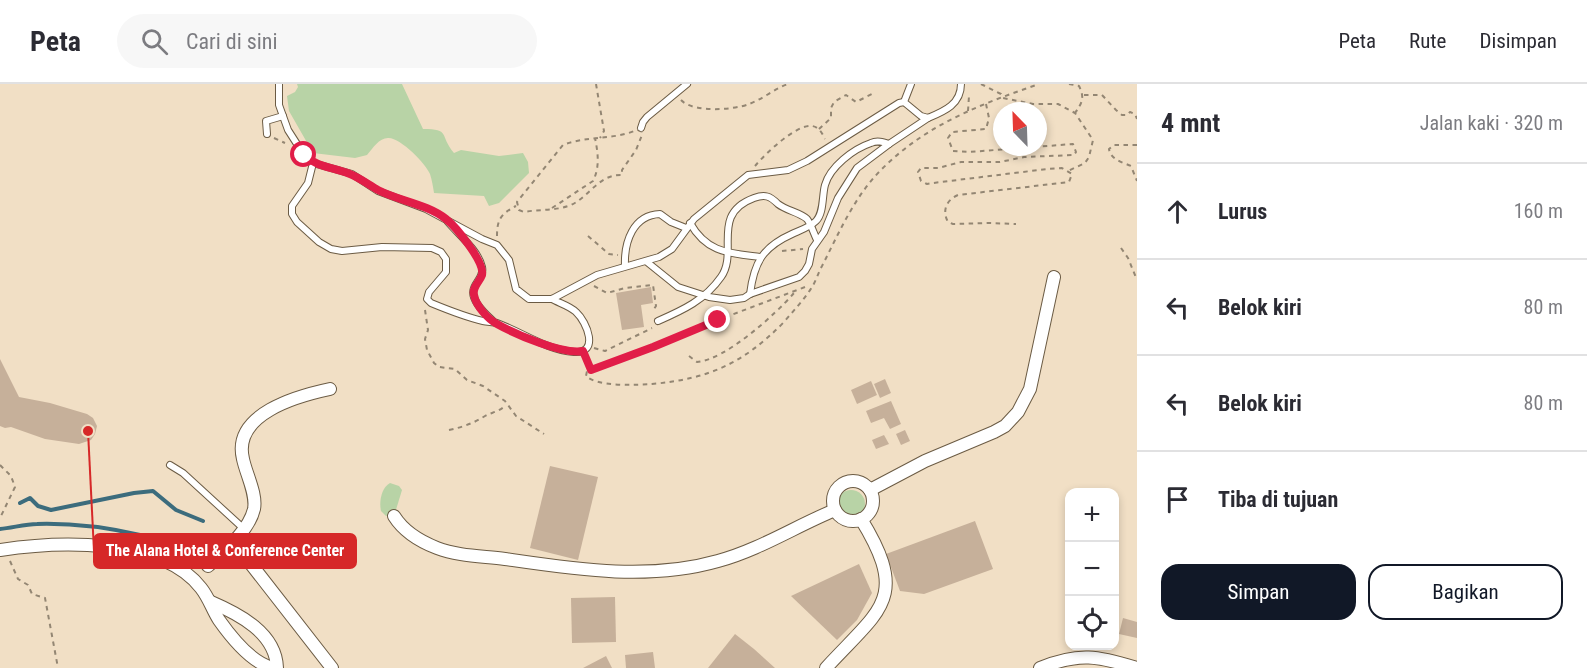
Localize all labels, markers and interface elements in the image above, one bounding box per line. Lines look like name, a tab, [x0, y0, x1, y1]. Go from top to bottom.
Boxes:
search box	[117, 14, 537, 68]
text: Peta	[30, 25, 81, 58]
icon: search	[138, 25, 171, 58]
text: Cari di sini	[186, 29, 278, 54]
text: Peta	[1338, 29, 1376, 53]
text: Rute	[1409, 29, 1446, 53]
text: Disimpan	[1479, 29, 1557, 53]
north arrow	[993, 102, 1047, 156]
text: 4 mnt	[1161, 108, 1220, 138]
text: Jalan kaki · 320 m	[1420, 111, 1563, 135]
route start	[290, 141, 316, 167]
icon: ahead	[1161, 195, 1194, 228]
text: Lurus	[1218, 199, 1267, 224]
text: 160 m	[1514, 199, 1563, 223]
icon: left	[1161, 291, 1194, 324]
text: Belok kiri	[1218, 295, 1302, 320]
text: 80 m	[1524, 295, 1563, 319]
route end	[704, 306, 730, 332]
icon: left	[1161, 387, 1194, 420]
text: Belok kiri	[1218, 391, 1302, 416]
text: 80 m	[1524, 391, 1563, 415]
icon: arrive	[1161, 483, 1194, 516]
text: Tiba di tujuan	[1218, 487, 1338, 512]
map controls	[1065, 488, 1119, 650]
button: +	[1065, 488, 1119, 542]
callout: The Alana Hotel & Conference Center	[94, 534, 356, 568]
text: The Alana Hotel & Conference Center	[106, 541, 344, 560]
button: −	[1065, 542, 1119, 596]
button: Simpan	[1161, 564, 1356, 620]
button: Bagikan	[1368, 564, 1563, 620]
button: locate	[1065, 596, 1119, 650]

